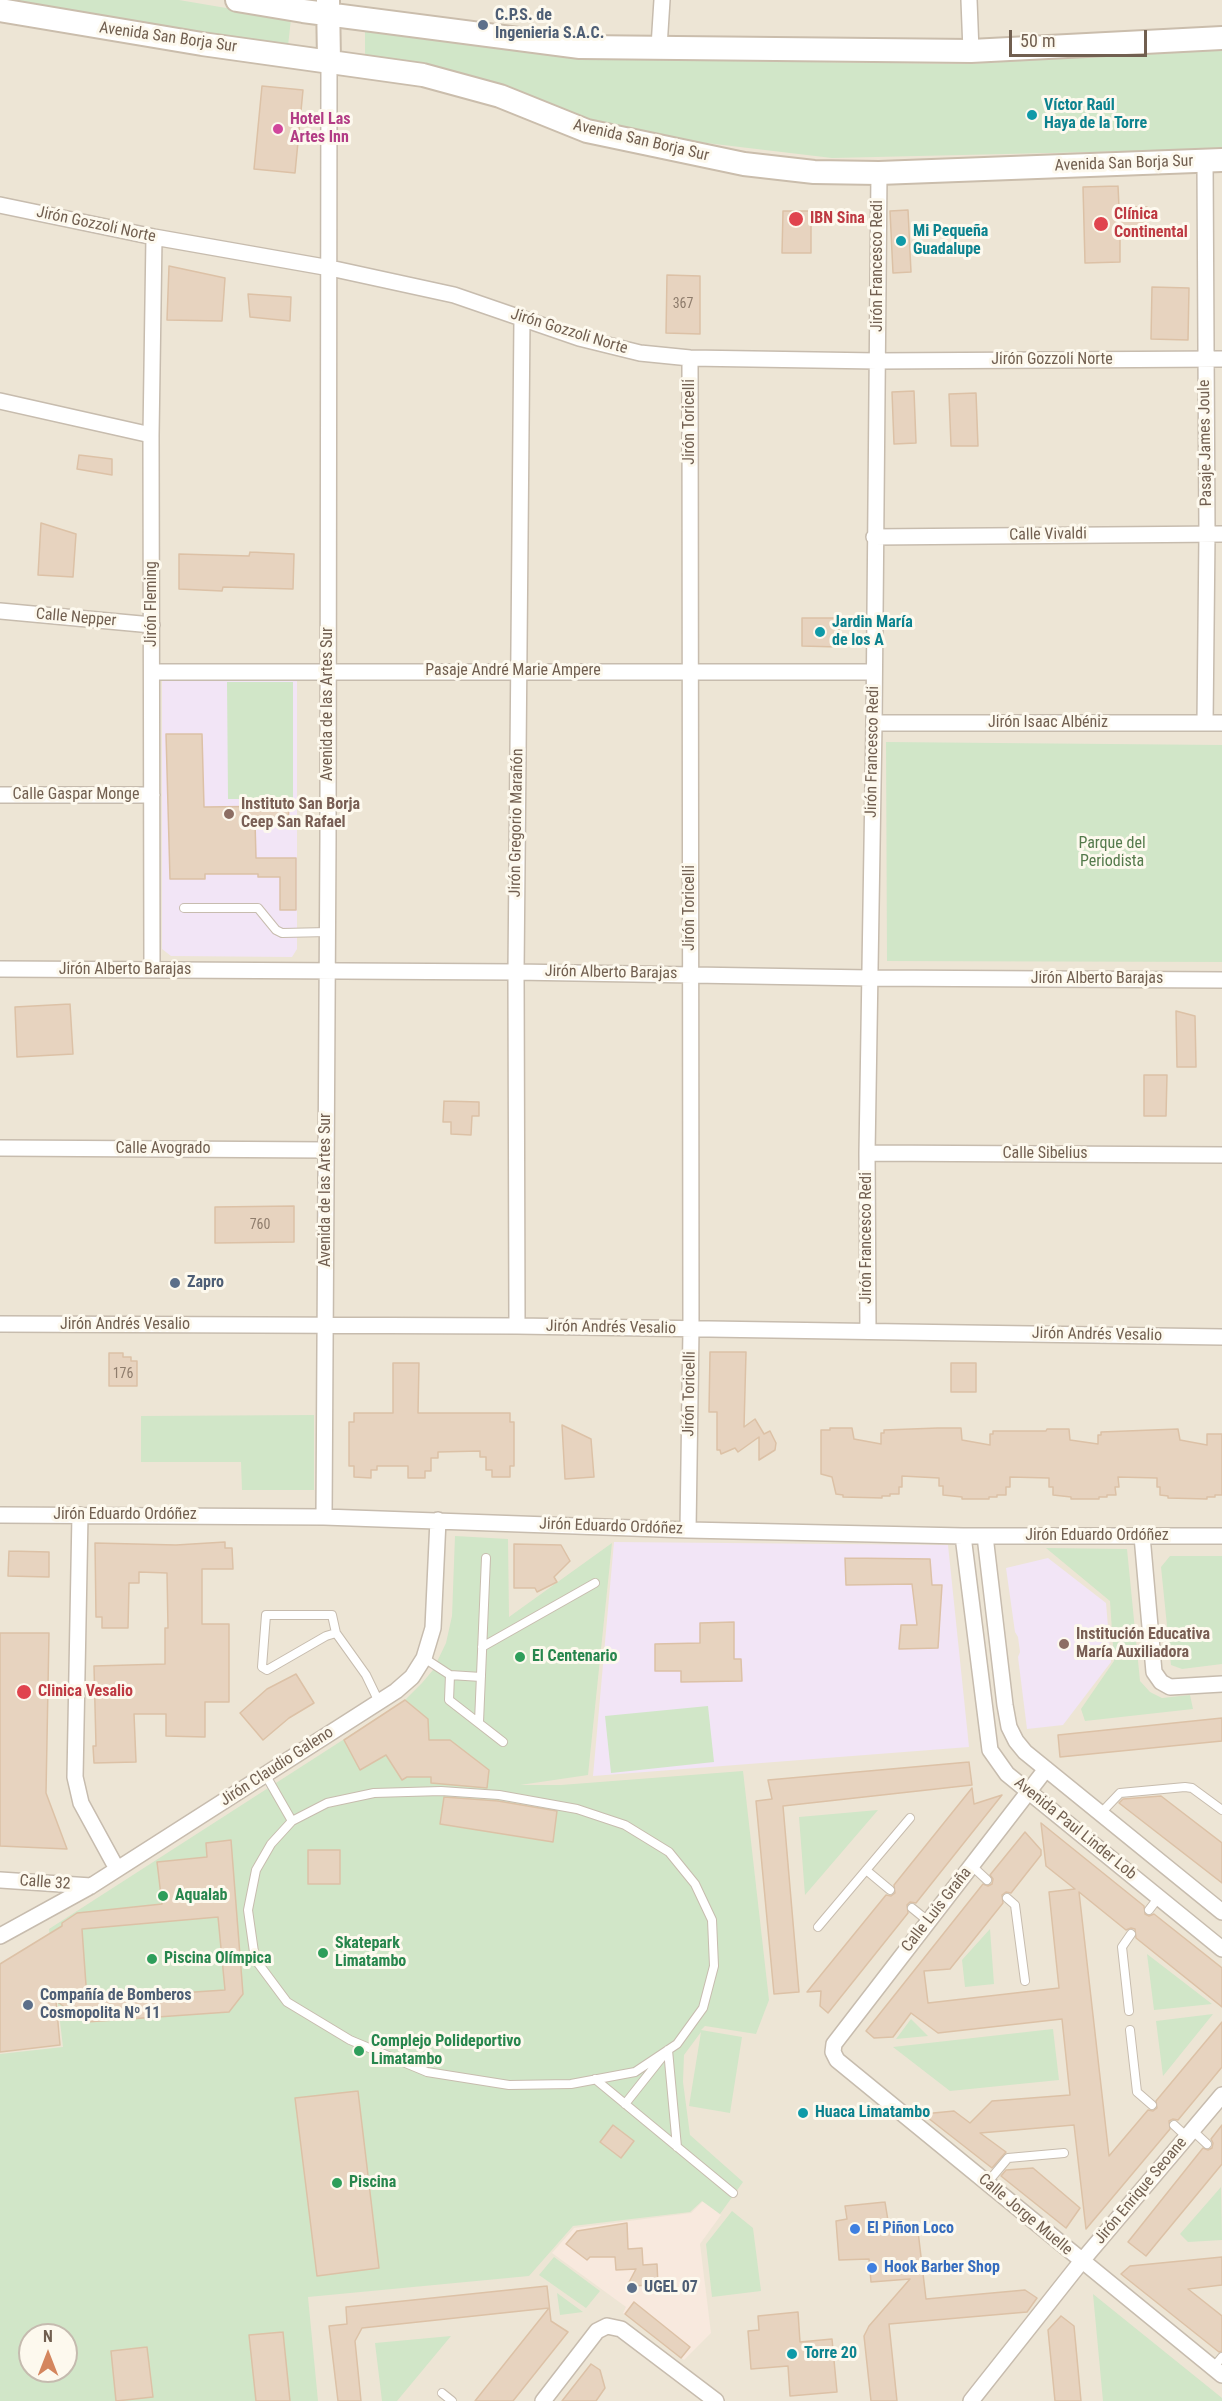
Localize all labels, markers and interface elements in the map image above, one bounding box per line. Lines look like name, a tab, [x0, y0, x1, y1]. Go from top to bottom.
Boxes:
place label: C.P.S. de Ingenieria S.A.C.	[495, 6, 604, 44]
marker: C.P.S. de Ingenieria S.A.C.	[476, 18, 490, 32]
scale bar	[1012, 18, 1150, 56]
street label: Avenida San Borja Sur	[98, 19, 238, 57]
text: 50 m	[1020, 30, 1055, 51]
place label: Víctor Raúl Haya de la Torre	[1044, 96, 1147, 134]
marker: Víctor Raúl Haya de la Torre	[1025, 108, 1039, 122]
place label: Hotel Las Artes Inn	[290, 110, 351, 148]
street label: Avenida San Borja Sur	[571, 116, 711, 166]
marker: Hotel Las Artes Inn	[271, 122, 285, 136]
street label: Avenida San Borja Sur	[1054, 152, 1194, 176]
street label: Jirón Francesco Redi	[868, 200, 888, 332]
street label: Jirón Gozzoli Norte	[35, 203, 157, 247]
place label: Clínica Continental	[1114, 205, 1188, 243]
place label: IBN Sina	[810, 209, 865, 229]
marker: IBN Sina	[787, 210, 805, 228]
marker: Clínica Continental	[1092, 215, 1110, 233]
place label: Mi Pequeña Guadalupe	[913, 222, 988, 260]
marker: Mi Pequeña Guadalupe	[894, 234, 908, 248]
house number: 367	[673, 296, 693, 312]
street label: Jirón Gozzoli Norte	[508, 305, 630, 359]
street label: Jirón Gozzoli Norte	[991, 350, 1113, 370]
street label: Jirón Toricelli	[680, 379, 700, 465]
street label: Pasaje James Joule	[1195, 379, 1217, 507]
street label: Calle Vivaldi	[1009, 525, 1087, 545]
street label: Jirón Fleming	[142, 561, 162, 647]
street label: Calle Nepper	[35, 605, 117, 631]
place label: Jardin María de los A	[832, 613, 913, 651]
marker: Jardin María de los A	[813, 625, 827, 639]
street label: Avenida de las Artes Sur	[318, 627, 338, 781]
street label: Pasaje André Marie Ampere	[425, 661, 601, 681]
street label: Jirón Francesco Redi	[862, 686, 884, 818]
street label: Jirón Isaac Albéniz	[988, 713, 1108, 733]
street label: Jirón Gregorio Marañón	[506, 748, 528, 898]
street label: Calle Gaspar Monge	[12, 785, 140, 805]
place label: Instituto San Borja Ceep San Rafael	[241, 795, 360, 833]
marker: Instituto San Borja Ceep San Rafael	[222, 807, 236, 821]
park label: Parque del Periodista	[1078, 834, 1146, 872]
street label: Jirón Toricelli	[680, 865, 700, 951]
street label: Jirón Alberto Barajas	[59, 960, 191, 980]
street label: Jirón Alberto Barajas	[545, 962, 677, 984]
street label: Jirón Alberto Barajas	[1031, 969, 1163, 989]
street label: Avenida de las Artes Sur	[316, 1113, 336, 1267]
street label: Calle Avogrado	[116, 1139, 210, 1159]
street label: Calle Sibelius	[1003, 1144, 1087, 1164]
street label: Jirón Francesco Redi	[857, 1172, 877, 1304]
house number: 760	[250, 1217, 270, 1233]
place label: Zapro	[187, 1273, 224, 1293]
marker: Zapro	[168, 1276, 182, 1290]
street label: Jirón Andrés Vesalio	[60, 1315, 190, 1335]
street label: Jirón Andrés Vesalio	[546, 1317, 676, 1339]
street label: Jirón Andrés Vesalio	[1032, 1324, 1162, 1346]
street label: Jirón Toricelli	[680, 1351, 700, 1437]
house number: 176	[113, 1366, 133, 1382]
street label: Jirón Eduardo Ordóñez	[53, 1505, 197, 1525]
street label: Jirón Eduardo Ordóñez	[539, 1515, 683, 1539]
street label: Jirón Eduardo Ordóñez	[1025, 1526, 1169, 1546]
place label: Institución Educativa María Auxiliadora	[1076, 1625, 1210, 1663]
marker: Institución Educativa María Auxiliadora	[1057, 1637, 1071, 1651]
place label: El Centenario	[532, 1647, 617, 1667]
marker: El Centenario	[513, 1650, 527, 1664]
place label: Clinica Vesalio	[38, 1682, 133, 1702]
marker: Clinica Vesalio	[15, 1683, 33, 1701]
street label: Jirón Claudio Galeno	[217, 1723, 337, 1811]
street label: Avenida Paul Linder Lob	[1010, 1774, 1140, 1884]
street label: Calle Luis Graña	[898, 1864, 976, 1956]
street label: Calle 32	[19, 1872, 71, 1894]
place label: Aqualab	[175, 1886, 227, 1906]
marker: Aqualab	[156, 1889, 170, 1903]
place label: Skatepark Limatambo	[335, 1934, 406, 1972]
marker: Skatepark Limatambo	[316, 1946, 330, 1960]
place label: Piscina Olímpica	[164, 1949, 271, 1969]
marker: Piscina Olímpica	[145, 1952, 159, 1966]
place label: Compañía de Bomberos Cosmopolita Nº 11	[40, 1986, 192, 2024]
marker: Compañía de Bomberos Cosmopolita Nº 11	[21, 1998, 35, 2012]
place label: Complejo Polideportivo Limatambo	[371, 2032, 521, 2070]
marker: Complejo Polideportivo Limatambo	[352, 2044, 366, 2058]
place label: Huaca Limatambo	[815, 2103, 930, 2123]
marker: Huaca Limatambo	[796, 2106, 810, 2120]
street label: Jirón Enrique Seoane	[1091, 2134, 1191, 2248]
street label: Calle Jorge Muelle	[974, 2170, 1076, 2260]
place label: Piscina	[349, 2173, 396, 2193]
marker: Piscina	[330, 2176, 344, 2190]
place label: El Piñon Loco	[867, 2219, 954, 2239]
marker: El Piñon Loco	[848, 2222, 862, 2236]
place label: Hook Barber Shop	[884, 2258, 1000, 2278]
marker: Hook Barber Shop	[865, 2261, 879, 2275]
place label: UGEL 07	[644, 2278, 698, 2298]
marker: UGEL 07	[625, 2281, 639, 2295]
north arrow	[18, 2323, 78, 2383]
text: N	[43, 2327, 53, 2346]
place label: Torre 20	[804, 2344, 857, 2364]
marker: Torre 20	[785, 2347, 799, 2361]

